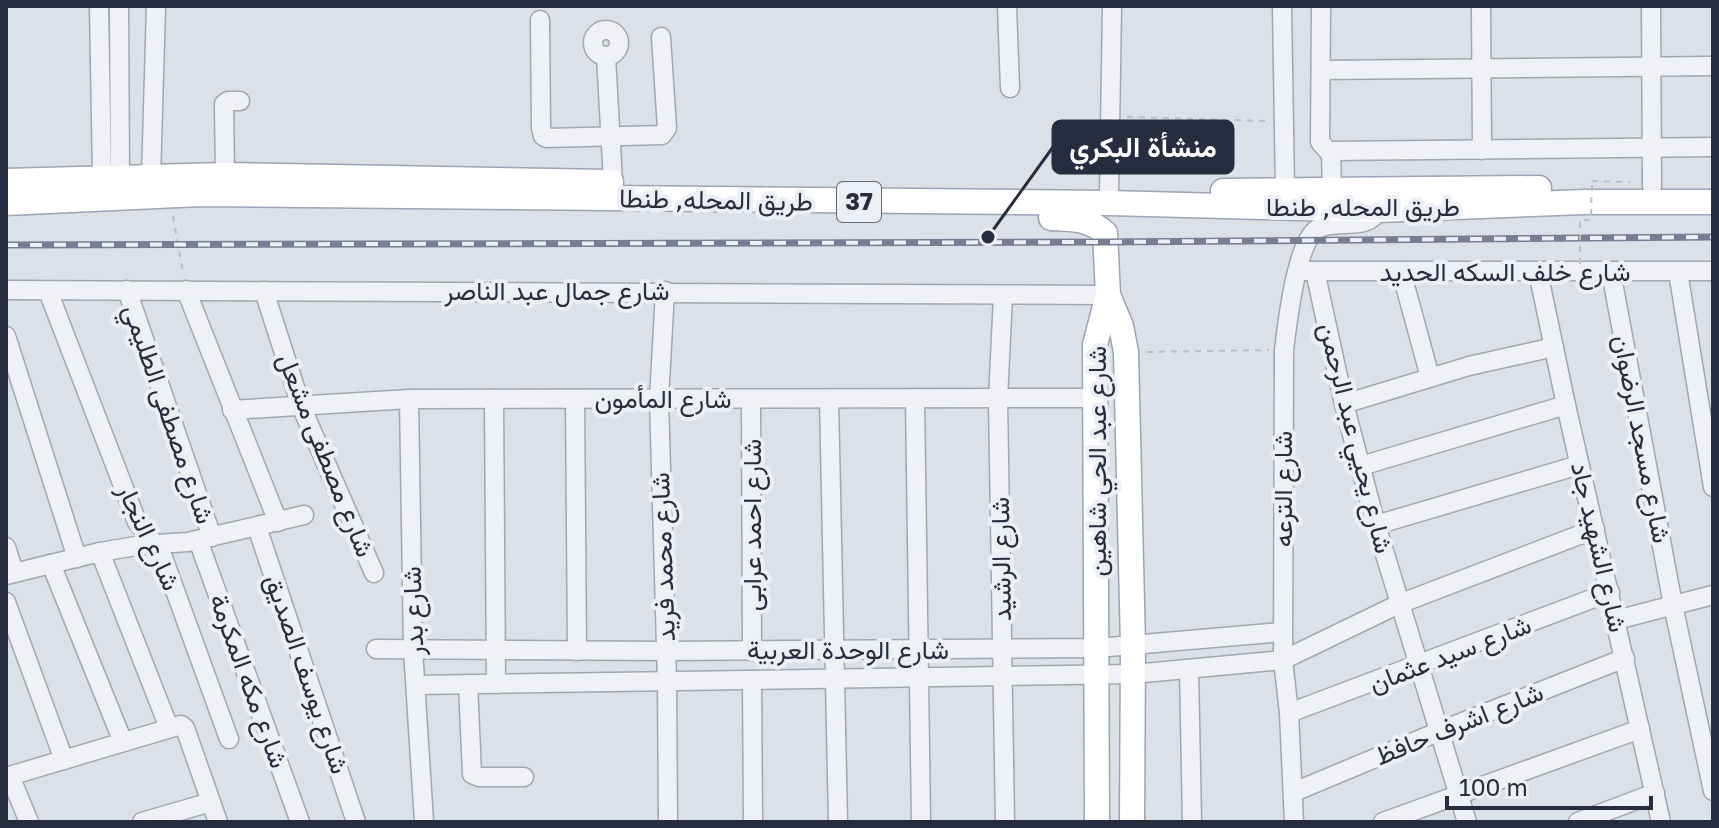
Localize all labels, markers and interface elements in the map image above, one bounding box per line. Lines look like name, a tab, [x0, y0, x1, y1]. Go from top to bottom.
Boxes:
callout: منشأة البكري	[1053, 121, 1233, 173]
text: منشأة البكري	[1069, 130, 1217, 171]
street label: طريق المحله, طنطا	[619, 182, 813, 218]
road number: 37	[837, 182, 881, 222]
street label: طريق المحله, طنطا	[1266, 191, 1460, 223]
street label: شارع خلف السكه الحديد	[1380, 256, 1630, 290]
street label: شارع جمال عبد الناصر	[444, 275, 669, 309]
street label: شارع مصطفى الطليمي	[112, 300, 222, 529]
street label: شارع يحيي عبد الرحمن	[1307, 319, 1400, 558]
street label: شارع مسجد الرضوان	[1604, 332, 1678, 546]
street label: شارع عبد الحي شاهين	[1081, 346, 1118, 576]
street label: شارع مصطفى مشعل	[269, 348, 381, 562]
street label: شارع المأمون	[594, 383, 732, 417]
street label: شارع الترعه	[1267, 431, 1301, 547]
street label: شارع احمد عرابى	[736, 439, 770, 611]
street label: شارع الشهيد جاد	[1562, 459, 1634, 636]
street label: شارع محمد فريد	[644, 472, 684, 642]
street label: شارع النجار	[108, 477, 188, 596]
street label: شارع الرشيد	[984, 497, 1020, 621]
street label: شارع بدر	[395, 566, 433, 657]
street label: شارع يوسف الصديق	[256, 570, 356, 779]
street label: شارع مكه المكرمة	[201, 590, 295, 773]
street label: شارع سيد عثمان	[1364, 608, 1536, 701]
street label: شارع الوحدة العربية	[747, 634, 949, 668]
street label: شارع اشرف حافظ	[1370, 676, 1549, 774]
scale bar	[1447, 760, 1651, 810]
text: 100 m	[1459, 772, 1528, 801]

